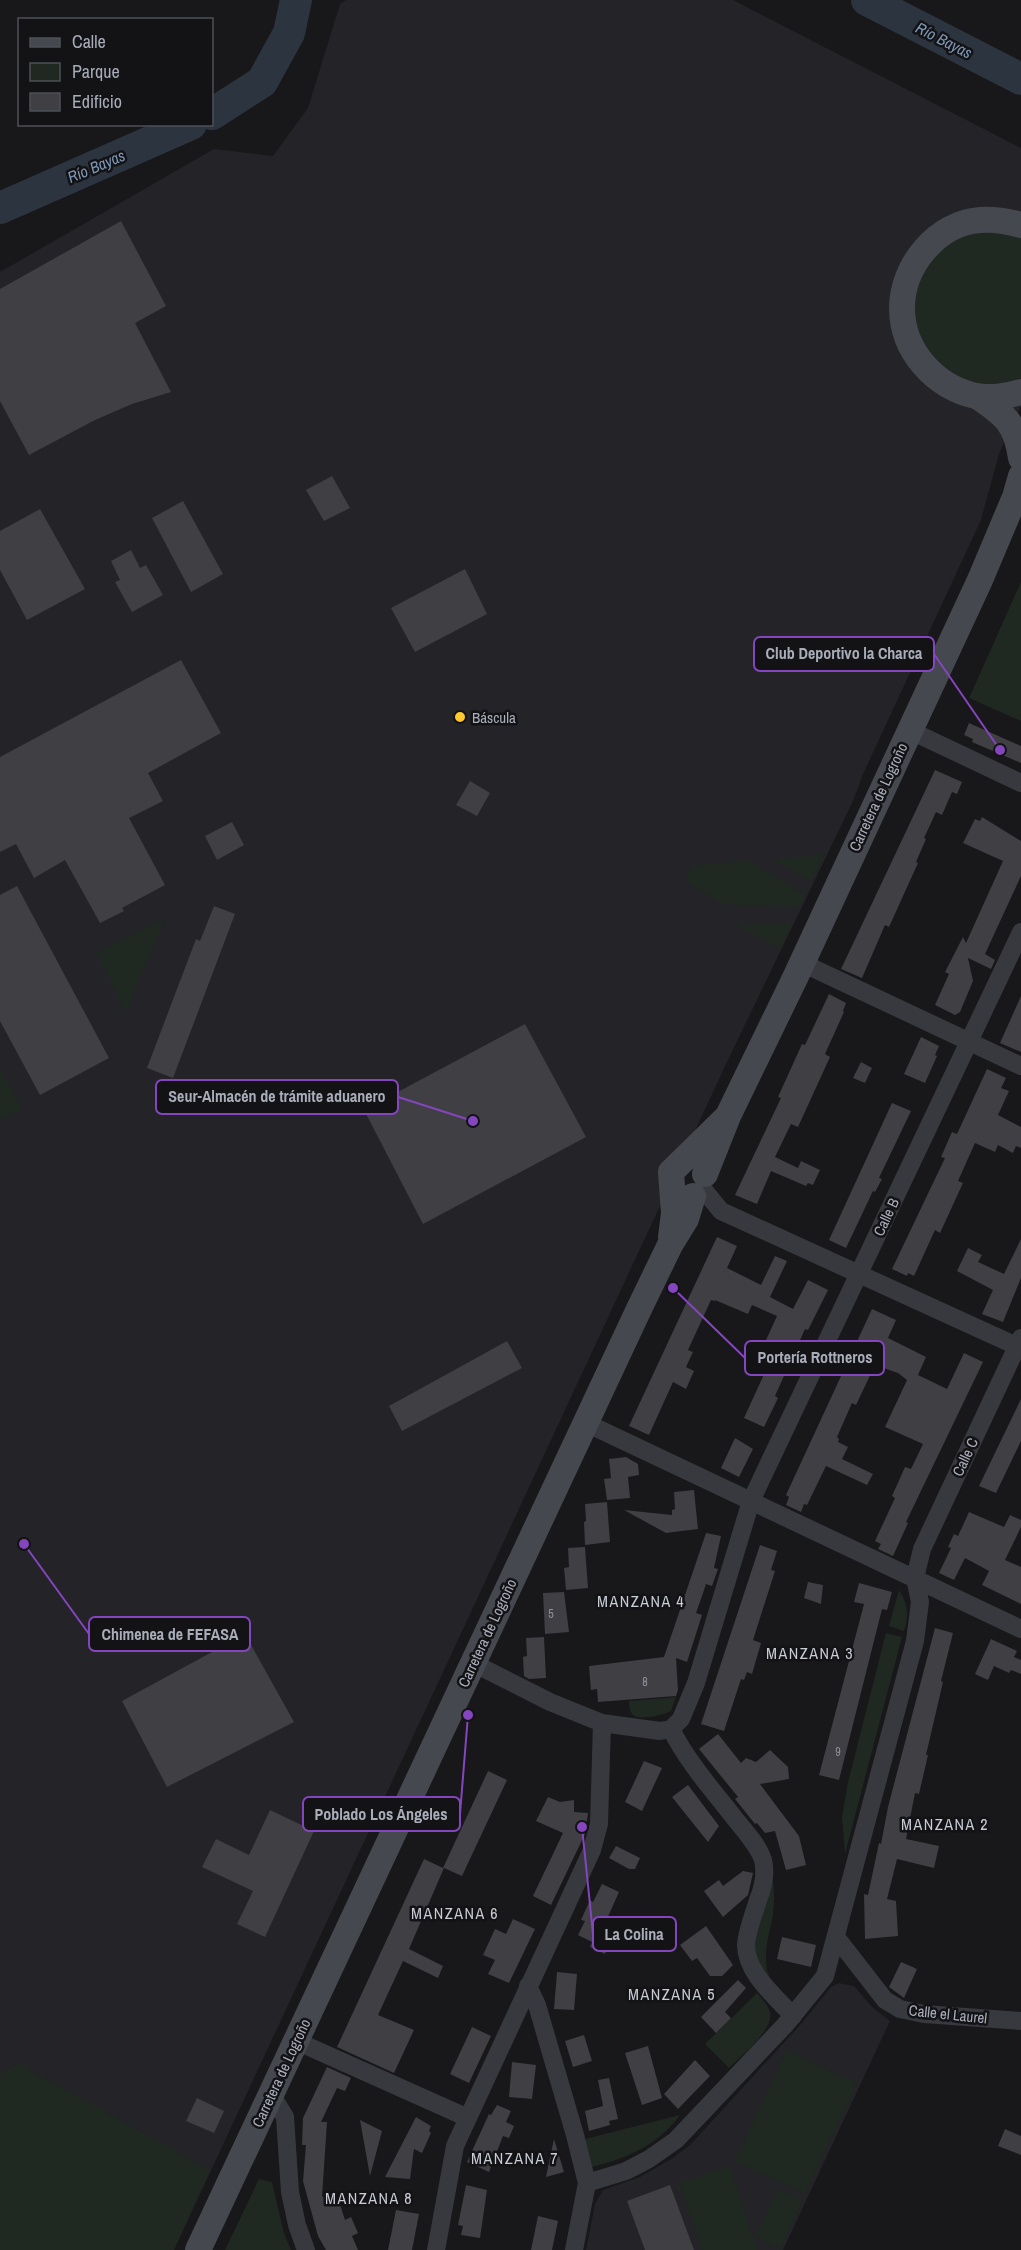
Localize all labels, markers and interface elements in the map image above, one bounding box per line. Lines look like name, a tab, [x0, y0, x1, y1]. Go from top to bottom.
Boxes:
water label: Río Bayas	[912, 16, 976, 64]
legend	[18, 18, 213, 126]
text: Calle	[72, 29, 106, 54]
text: Parque	[72, 59, 120, 84]
text: Edificio	[72, 89, 122, 114]
water label: Río Bayas	[64, 144, 129, 188]
callout: Club Deportivo la Charca	[754, 637, 934, 671]
text: Club Deportivo la Charca	[766, 642, 923, 664]
place label: Báscula	[472, 707, 516, 728]
marker: Báscula	[453, 710, 467, 724]
street label: Carretera de Logroño	[844, 739, 912, 855]
callout: Seur-Almacén de trámite aduanero	[156, 1080, 398, 1114]
text: Seur-Almacén de trámite aduanero	[168, 1085, 386, 1107]
street label: Calle B	[868, 1195, 904, 1239]
callout: Portería Rottneros	[745, 1341, 884, 1375]
text: Portería Rottneros	[757, 1346, 873, 1368]
street label: Calle C	[947, 1434, 983, 1480]
street label: Carretera de Logroño	[453, 1575, 521, 1691]
district label: MANZANA 4	[597, 1590, 685, 1612]
house number: 5	[548, 1606, 554, 1622]
callout: Chimenea de FEFASA	[89, 1617, 250, 1651]
text: Chimenea de FEFASA	[101, 1623, 239, 1645]
district label: MANZANA 3	[766, 1642, 854, 1664]
house number: 8	[642, 1674, 648, 1690]
house number: 9	[835, 1744, 841, 1760]
callout: Poblado Los Ángeles	[303, 1797, 460, 1831]
text: Poblado Los Ángeles	[315, 1803, 447, 1825]
district label: MANZANA 2	[901, 1813, 989, 1835]
district label: MANZANA 6	[411, 1902, 499, 1924]
callout: La Colina	[593, 1917, 676, 1951]
text: La Colina	[604, 1923, 664, 1945]
district label: MANZANA 5	[628, 1983, 716, 2005]
street label: Calle el Laurel	[908, 1999, 988, 2029]
street label: Carretera de Logroño	[247, 2015, 315, 2131]
district label: MANZANA 7	[471, 2147, 559, 2169]
district label: MANZANA 8	[325, 2187, 413, 2209]

